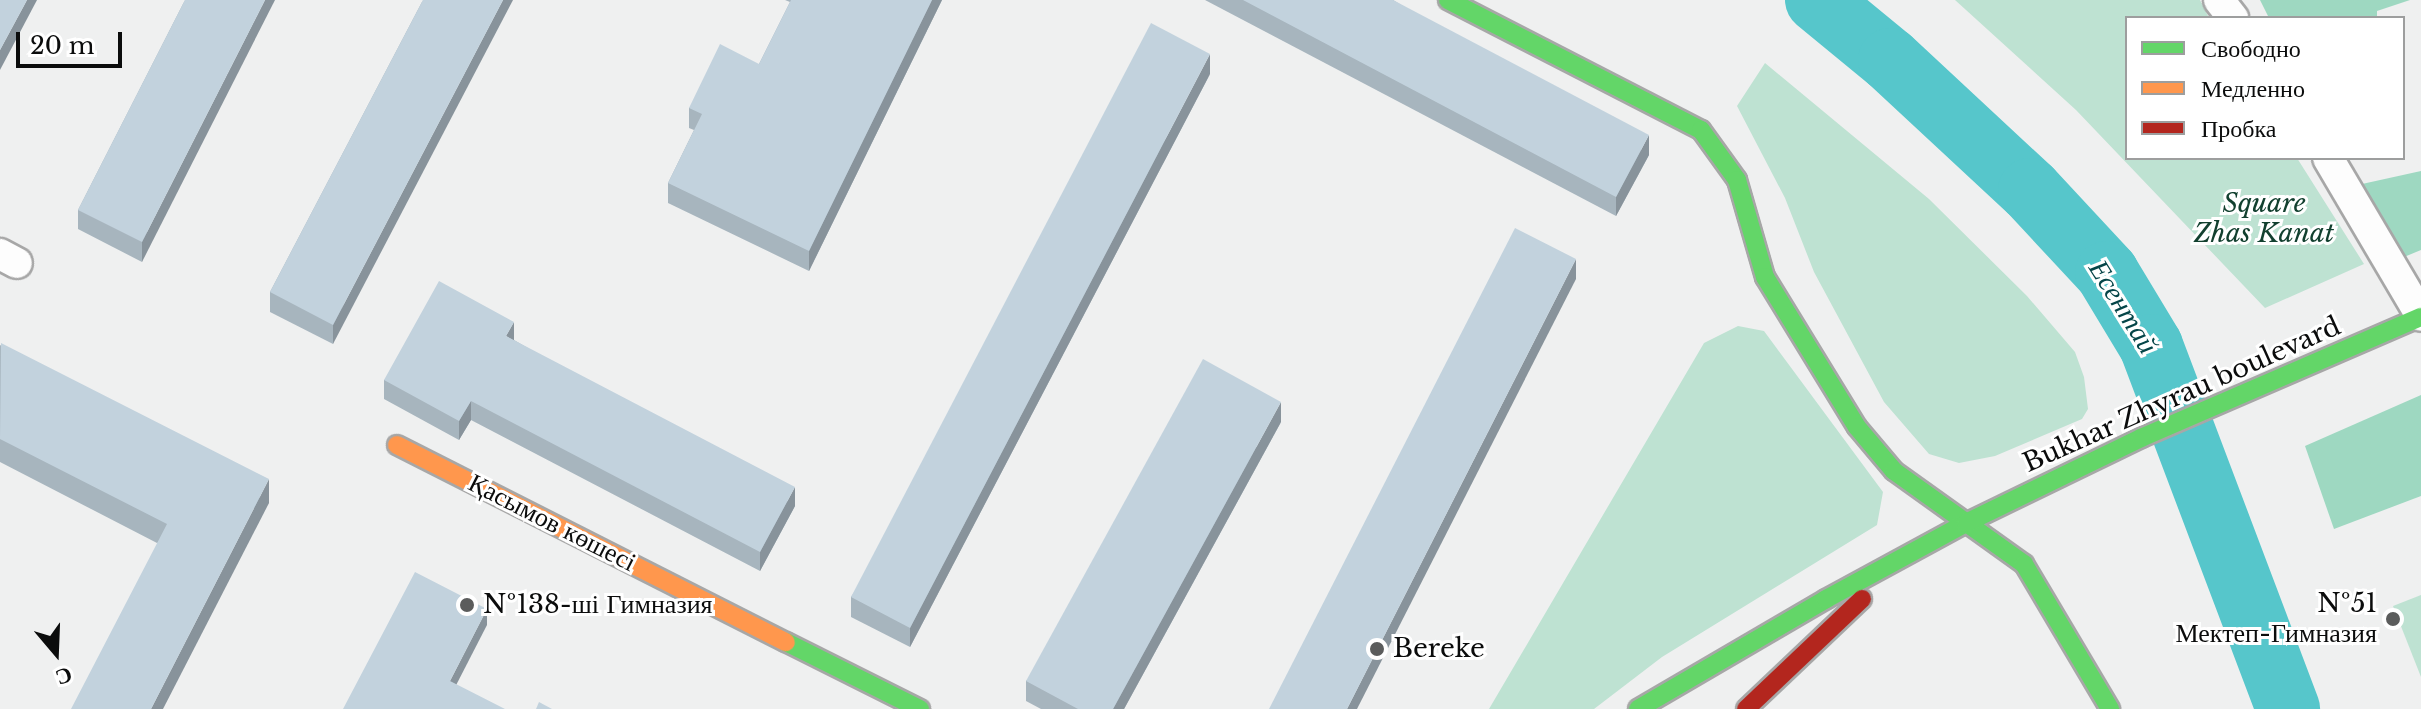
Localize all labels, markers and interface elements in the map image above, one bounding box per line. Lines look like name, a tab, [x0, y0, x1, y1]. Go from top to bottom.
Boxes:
scale bar	[20, 16, 126, 66]
legend	[2125, 16, 2405, 160]
text: 20 m	[30, 31, 95, 60]
text: Свободно	[2201, 34, 2301, 63]
text: Медленно	[2201, 74, 2305, 103]
text: Пробка	[2201, 114, 2277, 143]
park label: Square Zhas Kanat	[2194, 188, 2334, 250]
water label: Есентай	[2081, 254, 2165, 360]
street label: Bukhar Zhyrau boulevard	[2018, 311, 2346, 479]
street label: Қасымов көшесі	[463, 467, 641, 579]
place label: №51 Мектеп-Гимназия	[2176, 588, 2377, 650]
place label: №138-ші Гимназия	[483, 589, 713, 621]
marker: №138-ші Гимназия	[458, 596, 476, 614]
marker: №51 Мектеп-Гимназия	[2384, 610, 2402, 628]
north arrow	[16, 613, 96, 693]
place label: Bereke	[1393, 633, 1485, 665]
marker: Bereke	[1368, 640, 1386, 658]
text: С	[52, 661, 76, 692]

